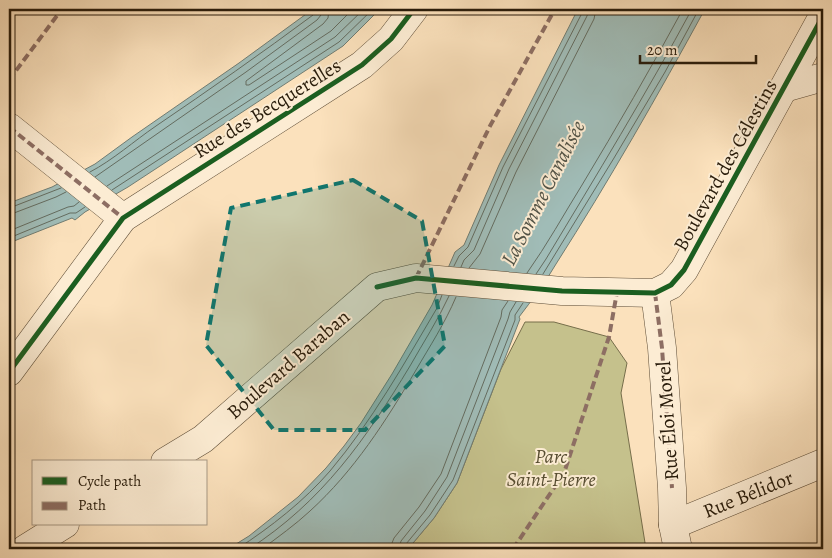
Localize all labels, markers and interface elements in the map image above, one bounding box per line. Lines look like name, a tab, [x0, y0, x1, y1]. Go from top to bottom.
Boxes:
scale bar	[640, 32, 756, 64]
text: 20 m	[647, 40, 678, 60]
street label: Rue des Becquerelles	[188, 52, 346, 165]
street label: Boulevard des Célestins	[667, 75, 784, 256]
water label: La Somme Canalisée	[494, 115, 592, 270]
street label: Boulevard Baraban	[221, 303, 356, 425]
street label: Rue Éloi Morel	[650, 360, 685, 481]
park label: Parc Saint-Pierre	[506, 443, 596, 493]
legend	[32, 460, 208, 526]
street label: Rue Bélidor	[699, 464, 798, 525]
text: Cycle path	[78, 471, 141, 491]
text: Path	[78, 495, 106, 515]

